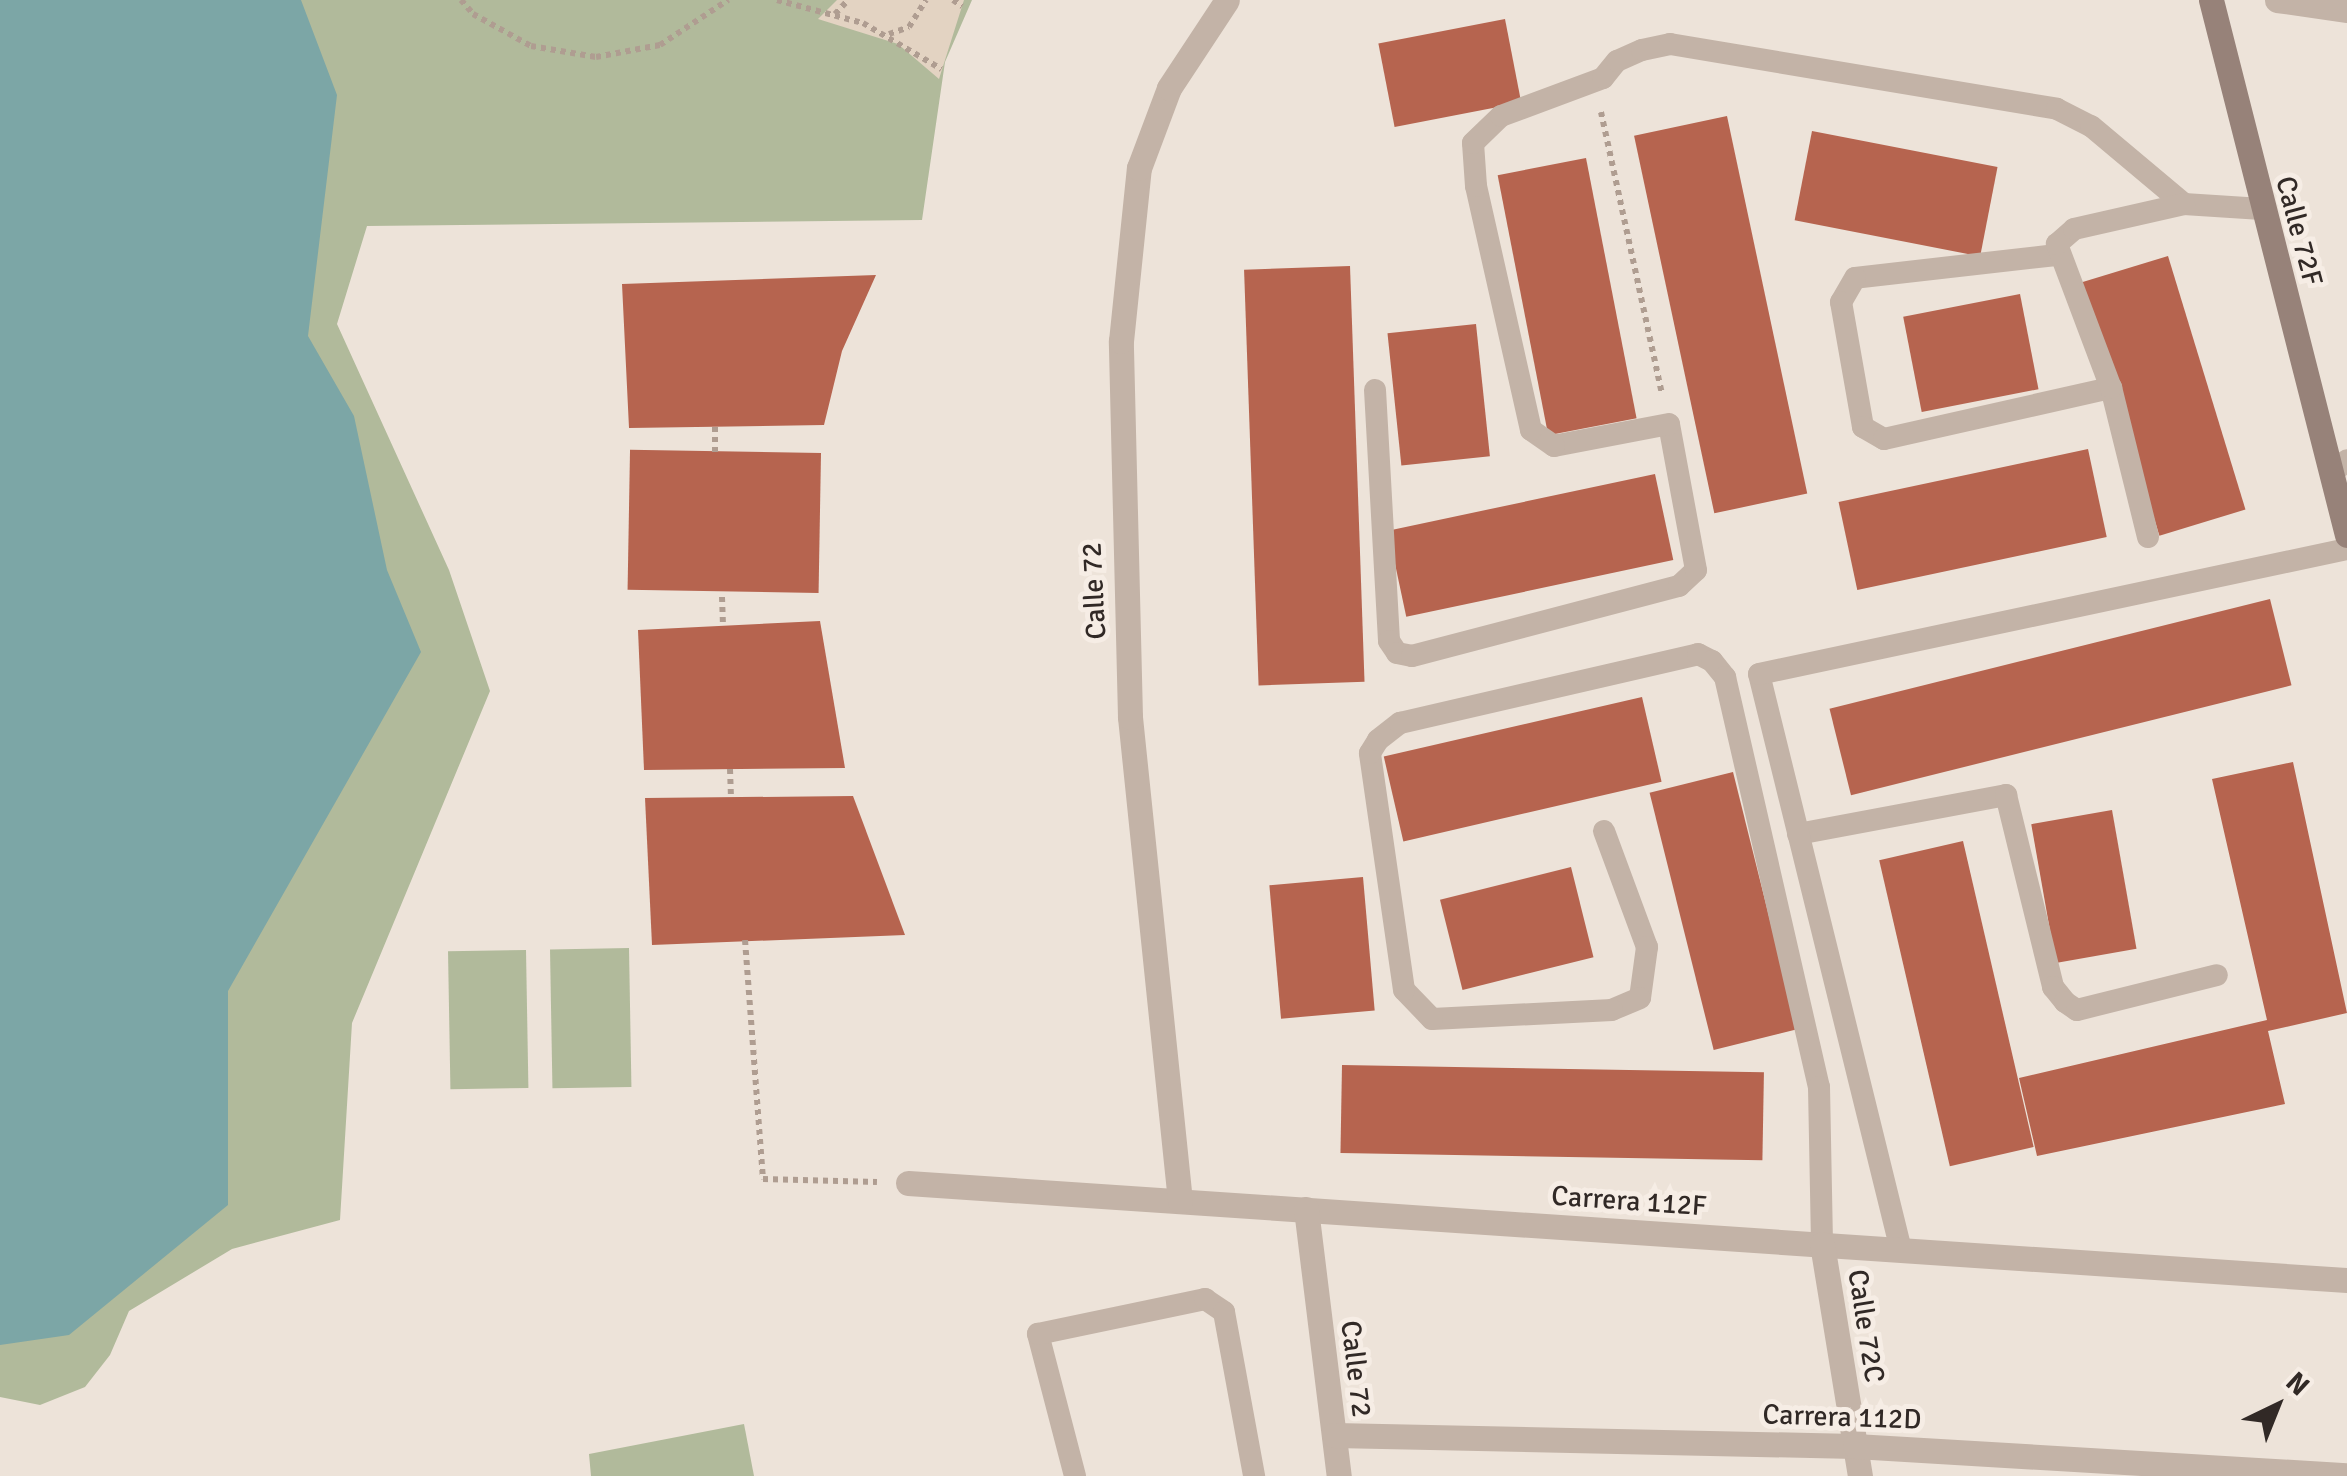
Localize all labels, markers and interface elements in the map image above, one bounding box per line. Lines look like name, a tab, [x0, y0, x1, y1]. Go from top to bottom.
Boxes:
street label: Calle 72F	[2268, 173, 2330, 289]
street label: Calle 72	[1075, 542, 1113, 640]
street label: Carrera 112F	[1550, 1179, 1708, 1223]
street label: Calle 72C	[1840, 1267, 1892, 1385]
street label: Calle 72	[1333, 1319, 1379, 1419]
north arrow	[2227, 1356, 2327, 1456]
text: N	[2279, 1365, 2316, 1403]
street label: Carrera 112D	[1762, 1397, 1922, 1437]

